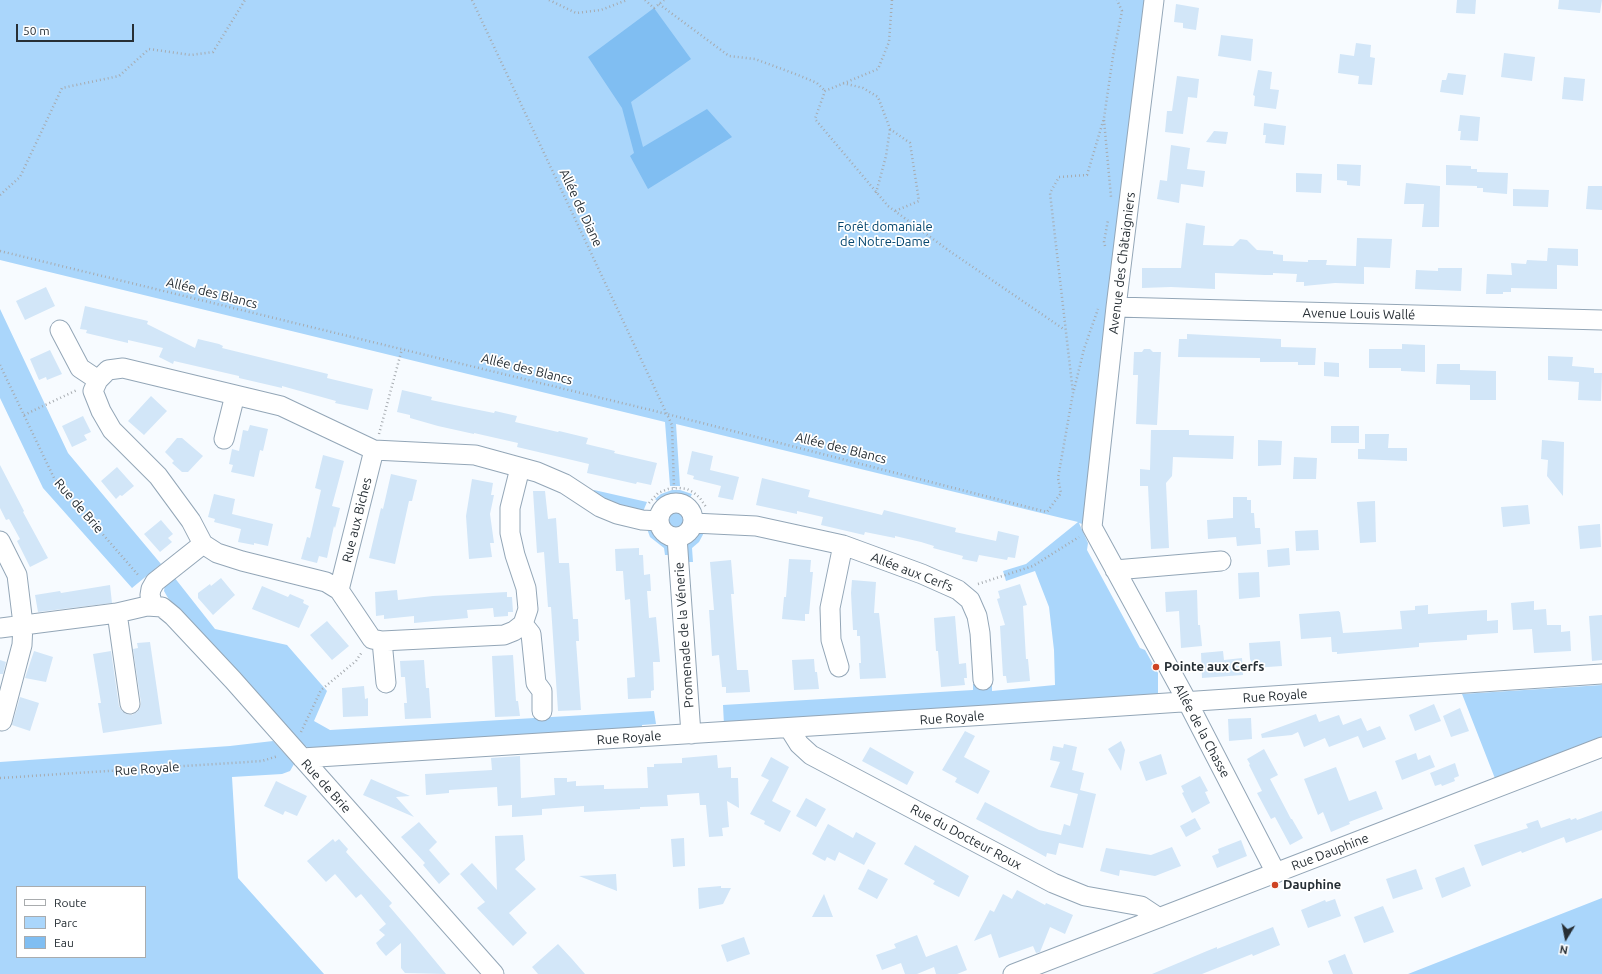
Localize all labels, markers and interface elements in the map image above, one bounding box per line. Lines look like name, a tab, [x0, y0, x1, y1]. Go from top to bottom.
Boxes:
scale bar	[18, 16, 136, 42]
text: 50 m	[23, 24, 50, 37]
street label: Allée de Diane	[556, 167, 606, 249]
street label: Avenue des Châtaigniers	[1106, 191, 1138, 335]
park label: Forêt domaniale de Notre-Dame	[837, 219, 933, 250]
street label: Allée des Blancs	[165, 274, 259, 312]
street label: Avenue Louis Wallé	[1303, 305, 1415, 323]
street label: Allée des Blancs	[480, 350, 574, 388]
street label: Allée des Blancs	[794, 429, 888, 467]
street label: Rue de Brie	[51, 476, 107, 536]
street label: Rue aux Biches	[339, 476, 375, 564]
street label: Allée aux Cerfs	[869, 549, 955, 595]
street label: Promenade de la Vénerie	[671, 562, 697, 708]
place label: Pointe aux Cerfs	[1164, 659, 1264, 675]
marker: Pointe aux Cerfs	[1151, 662, 1161, 672]
street label: Allée de la Chasse	[1171, 681, 1233, 781]
street label: Rue Royale	[1242, 686, 1308, 706]
street label: Rue Royale	[919, 708, 985, 728]
street label: Rue Royale	[596, 728, 662, 748]
street label: Rue de Brie	[298, 756, 354, 816]
street label: Rue Royale	[114, 759, 180, 779]
street label: Rue du Docteur Roux	[908, 801, 1024, 873]
street label: Rue Dauphine	[1289, 830, 1371, 874]
place label: Dauphine	[1283, 877, 1341, 893]
marker: Dauphine	[1270, 880, 1280, 890]
legend	[16, 886, 146, 958]
text: Route	[54, 896, 87, 909]
text: Parc	[54, 916, 77, 929]
north arrow	[1546, 918, 1586, 958]
text: Eau	[54, 936, 74, 949]
text: N	[1559, 943, 1569, 956]

